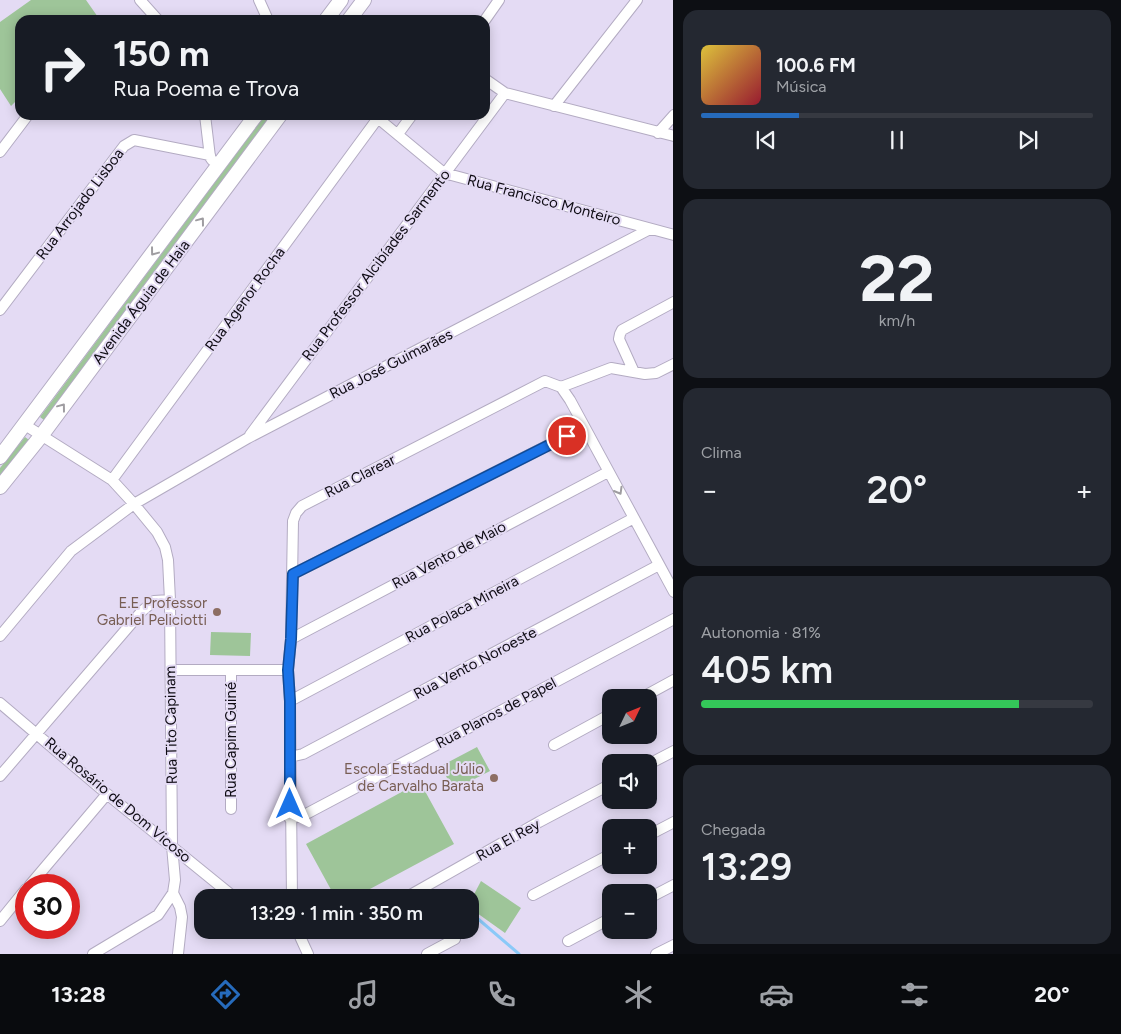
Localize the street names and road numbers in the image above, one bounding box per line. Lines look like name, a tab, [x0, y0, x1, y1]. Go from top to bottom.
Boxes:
street label: Rua Arrojado Lisboa	[32, 145, 128, 263]
street label: Rua Professor Alcibíades Sarmento	[298, 166, 454, 364]
street label: Rua Francisco Monteiro	[465, 171, 623, 229]
street label: Avenida Águia de Haia	[88, 236, 194, 368]
street label: Rua Agenor Rocha	[201, 243, 289, 355]
street label: Rua José Guimarães	[326, 325, 456, 403]
street label: Rua Clarear	[322, 451, 398, 501]
street label: Rua Vento de Maio	[389, 517, 509, 593]
street label: Rua Polaca Mineira	[402, 572, 522, 646]
street label: Rua Vento Noroeste	[410, 623, 540, 703]
street label: Rua Tito Capinam	[161, 666, 181, 784]
street label: Rua Planos de Papel	[433, 674, 559, 752]
street label: Rua Capim Guiné	[222, 682, 240, 798]
street label: Rua Rosário de Dom Vicoso	[41, 734, 195, 867]
street label: Rua El Rey	[473, 815, 543, 865]

